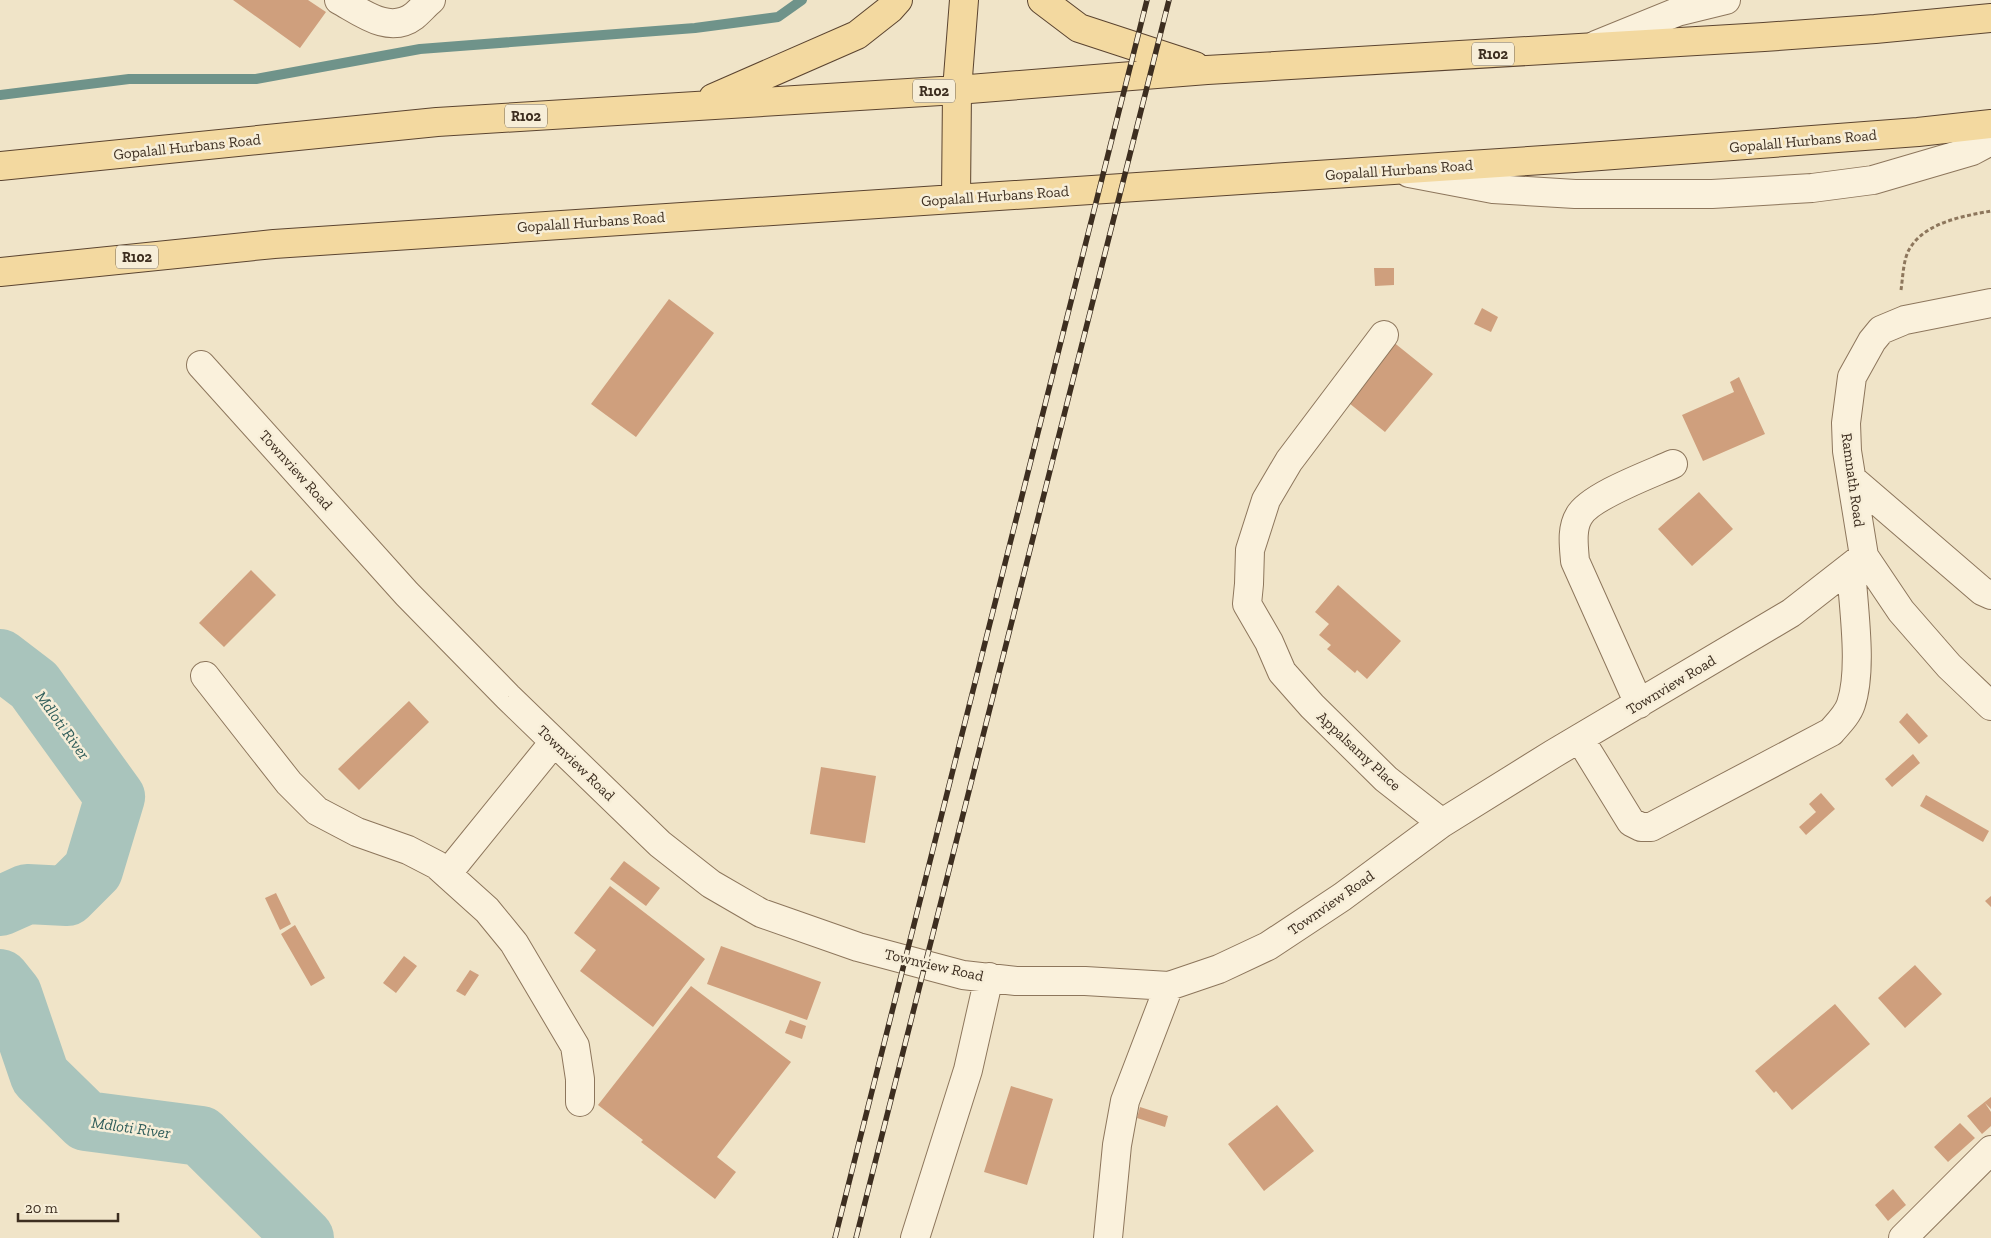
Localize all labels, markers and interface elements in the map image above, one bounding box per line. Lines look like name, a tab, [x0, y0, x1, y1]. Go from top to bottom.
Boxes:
road number: R102	[1472, 42, 1514, 66]
road number: R102	[913, 80, 955, 102]
road number: R102	[505, 104, 547, 128]
street label: Gopalall Hurbans Road	[1728, 126, 1878, 156]
street label: Gopalall Hurbans Road	[112, 130, 262, 164]
street label: Gopalall Hurbans Road	[1325, 156, 1474, 184]
street label: Gopalall Hurbans Road	[921, 182, 1070, 210]
street label: Gopalall Hurbans Road	[517, 208, 666, 236]
road number: R102	[116, 246, 158, 268]
street label: Townview Road	[255, 426, 337, 514]
street label: Ramnath Road	[1837, 432, 1869, 529]
street label: Townview Road	[1623, 651, 1720, 719]
water label: Mdloti River	[32, 688, 94, 763]
street label: Appalsamy Place	[1313, 707, 1405, 795]
street label: Townview Road	[533, 721, 619, 805]
street label: Townview Road	[1284, 866, 1378, 939]
street label: Townview Road	[883, 945, 986, 985]
water label: Mdloti River	[90, 1113, 172, 1143]
scale bar	[18, 1190, 118, 1222]
text: 20 m	[25, 1199, 58, 1217]

